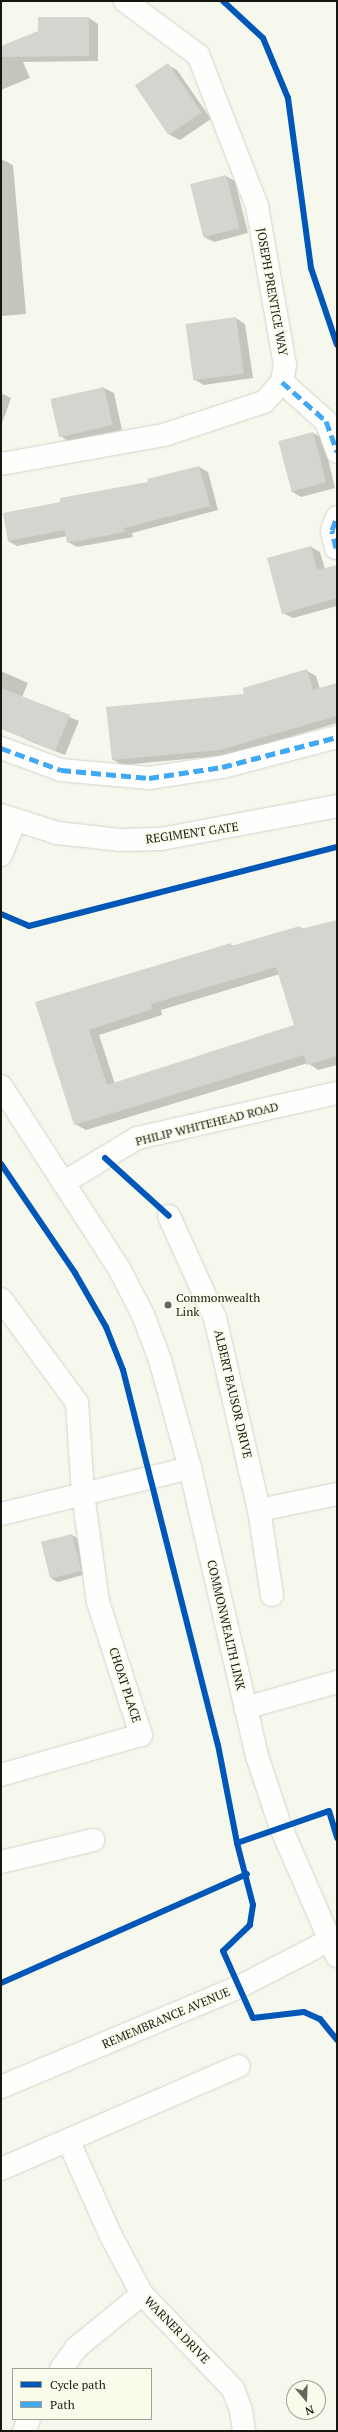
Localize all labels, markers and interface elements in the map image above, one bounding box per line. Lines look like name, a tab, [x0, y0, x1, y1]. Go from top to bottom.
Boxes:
street label: JOSEPH PRENTICE WAY	[254, 227, 290, 357]
street label: REGIMENT GATE	[145, 819, 239, 847]
street label: PHILIP WHITEHEAD ROAD	[134, 1099, 280, 1149]
place label: Commonwealth Link	[176, 1291, 260, 1319]
marker: Commonwealth Link	[163, 1300, 173, 1310]
street label: ALBERT BAUSOR DRIVE	[211, 1328, 255, 1460]
street label: COMMONWEALTH LINK	[204, 1559, 248, 1691]
street label: CHOAT PLACE	[106, 1646, 144, 1724]
street label: REMEMBRANCE AVENUE	[100, 1984, 232, 2052]
street label: WARNER DRIVE	[141, 2293, 213, 2367]
legend	[12, 2368, 152, 2420]
text: Cycle path	[50, 2377, 106, 2392]
north arrow	[286, 2380, 326, 2420]
text: Path	[50, 2397, 75, 2412]
text: N	[303, 2402, 316, 2418]

